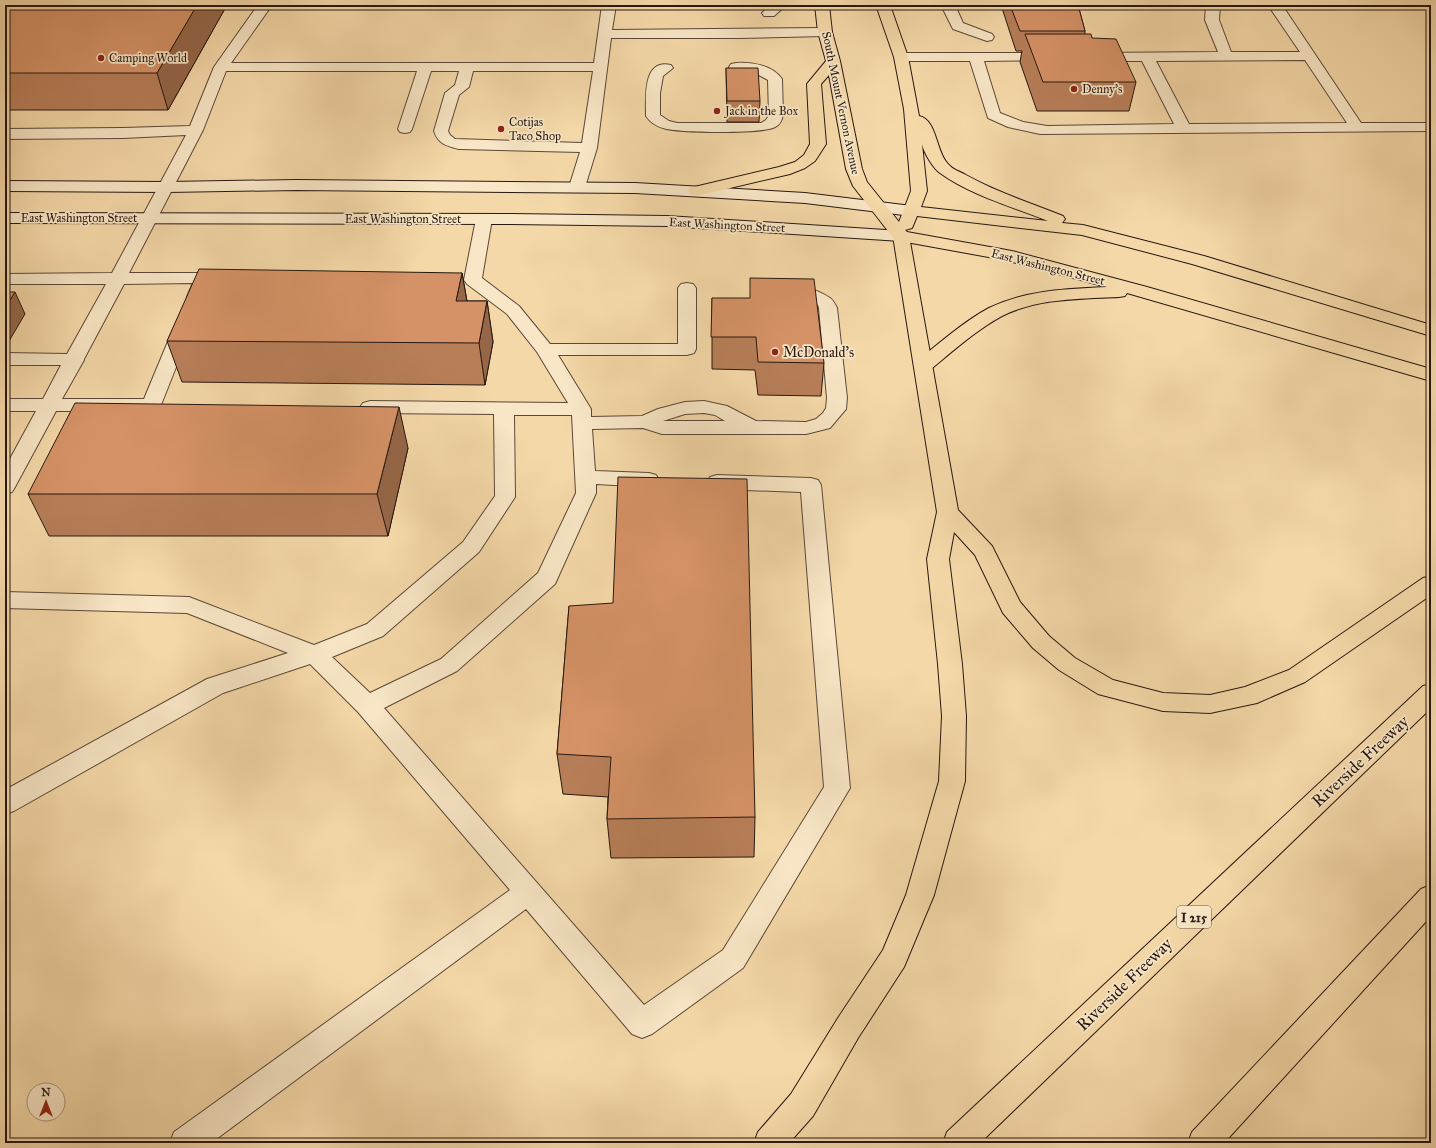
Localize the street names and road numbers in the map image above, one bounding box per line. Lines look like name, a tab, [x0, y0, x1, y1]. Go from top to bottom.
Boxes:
street label: South Mount Vernon Avenue	[819, 30, 863, 176]
street label: East Washington Street	[21, 211, 138, 226]
street label: East Washington Street	[345, 212, 462, 227]
street label: East Washington Street	[668, 215, 786, 236]
street label: East Washington Street	[990, 246, 1107, 289]
street label: Riverside Freeway	[1307, 710, 1414, 812]
road number: I 215	[1177, 906, 1211, 928]
street label: Riverside Freeway	[1072, 933, 1177, 1035]

